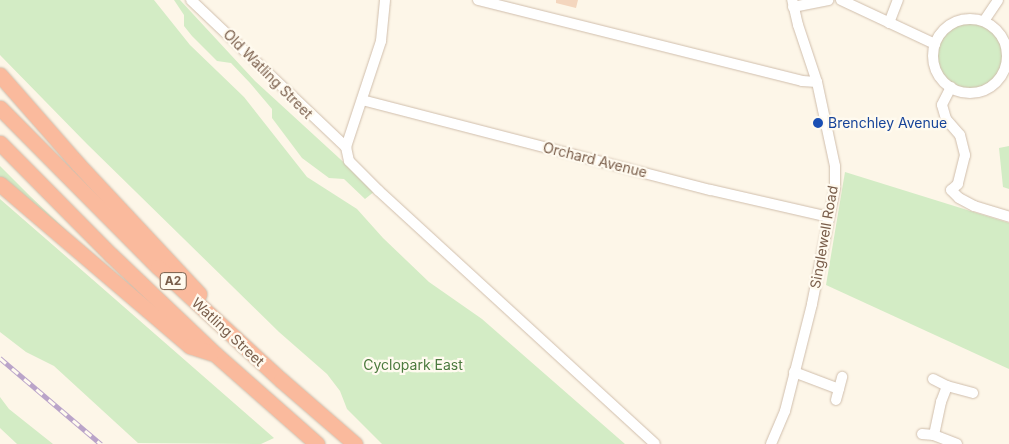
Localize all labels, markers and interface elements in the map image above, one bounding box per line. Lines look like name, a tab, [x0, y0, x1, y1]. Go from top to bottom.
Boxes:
street label: Old Watling Street	[220, 26, 316, 122]
place label: Brenchley Avenue	[828, 115, 947, 131]
marker: Brenchley Avenue	[812, 117, 824, 129]
street label: Orchard Avenue	[541, 139, 649, 181]
street label: Singlewell Road	[807, 184, 841, 290]
road number: A2	[159, 272, 187, 290]
street label: Watling Street	[188, 294, 268, 370]
park label: Cyclopark East	[363, 357, 463, 373]

